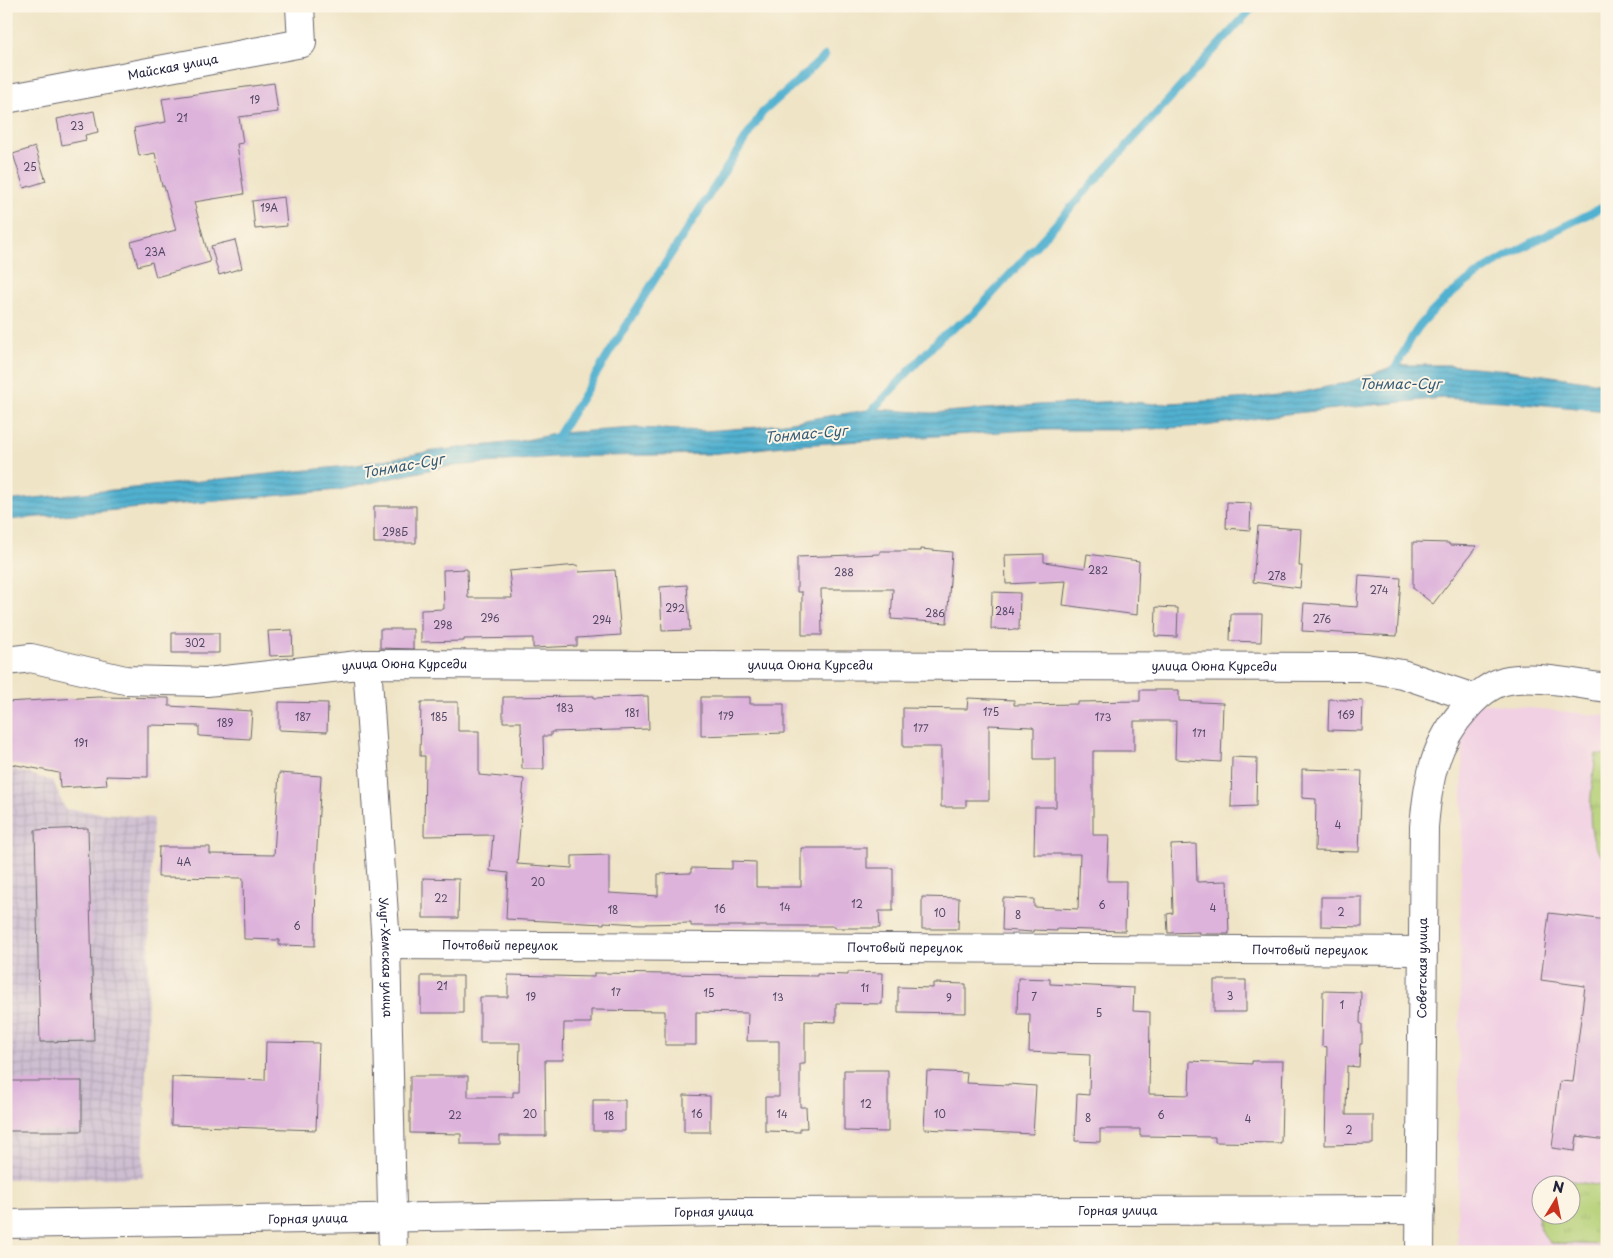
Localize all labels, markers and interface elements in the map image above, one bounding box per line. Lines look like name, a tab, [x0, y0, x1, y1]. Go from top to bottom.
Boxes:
street label: Майская улица	[126, 49, 220, 84]
house number: 19	[250, 92, 260, 107]
house number: 21	[176, 110, 188, 125]
house number: 23	[70, 118, 84, 133]
house number: 25	[23, 159, 37, 174]
house number: 19А	[260, 200, 278, 215]
house number: 23А	[144, 244, 166, 259]
water label: Тонмас-Суг	[1359, 373, 1444, 394]
water label: Тонмас-Суг	[764, 419, 851, 448]
water label: Тонмас-Суг	[360, 448, 448, 483]
house number: 298Б	[382, 524, 408, 539]
house number: 282	[1088, 562, 1108, 577]
house number: 288	[834, 564, 854, 579]
house number: 278	[1268, 568, 1286, 583]
house number: 274	[1370, 582, 1389, 597]
house number: 292	[665, 600, 685, 615]
house number: 284	[995, 603, 1015, 618]
house number: 286	[925, 605, 945, 620]
house number: 296	[480, 610, 500, 625]
house number: 276	[1313, 611, 1331, 626]
house number: 294	[592, 612, 612, 627]
house number: 298	[433, 617, 453, 632]
house number: 302	[185, 635, 205, 650]
street label: улица Оюна Курседи	[341, 654, 467, 675]
street label: улица Оюна Курседи	[747, 655, 873, 674]
street label: улица Оюна Курседи	[1151, 656, 1277, 675]
house number: 183	[556, 700, 574, 715]
house number: 175	[983, 704, 999, 719]
house number: 181	[625, 705, 639, 720]
house number: 169	[1337, 707, 1355, 722]
house number: 179	[718, 708, 734, 723]
house number: 187	[295, 709, 311, 724]
house number: 185	[431, 709, 447, 724]
house number: 173	[1095, 709, 1111, 724]
house number: 189	[217, 715, 233, 730]
house number: 177	[913, 720, 929, 735]
house number: 171	[1192, 725, 1206, 740]
house number: 191	[74, 735, 88, 750]
house number: 4	[1335, 817, 1342, 832]
house number: 4А	[177, 854, 191, 869]
house number: 20	[531, 874, 545, 889]
house number: 22	[434, 890, 448, 905]
house number: 12	[851, 896, 863, 911]
street label: Улуг-Хемская улица	[375, 897, 398, 1018]
house number: 6	[1098, 897, 1106, 912]
house number: 14	[779, 899, 791, 914]
house number: 4	[1210, 900, 1217, 915]
house number: 16	[714, 901, 726, 916]
house number: 18	[608, 902, 618, 917]
house number: 2	[1337, 904, 1345, 919]
house number: 10	[934, 905, 946, 920]
house number: 8	[1015, 907, 1021, 922]
street label: Советская улица	[1412, 917, 1431, 1018]
house number: 6	[293, 918, 301, 933]
street label: Почтовый переулок	[442, 935, 559, 954]
street label: Почтовый переулок	[847, 938, 964, 956]
street label: Почтовый переулок	[1252, 940, 1369, 959]
house number: 21	[436, 978, 448, 993]
house number: 11	[861, 980, 869, 995]
house number: 17	[611, 984, 622, 999]
house number: 15	[704, 985, 714, 1000]
house number: 3	[1227, 988, 1233, 1003]
house number: 19	[526, 989, 536, 1004]
house number: 13	[772, 989, 784, 1004]
house number: 7	[1031, 989, 1037, 1004]
house number: 9	[946, 990, 952, 1005]
house number: 1	[1340, 997, 1344, 1012]
house number: 5	[1096, 1005, 1102, 1020]
house number: 12	[860, 1096, 872, 1111]
house number: 20	[523, 1106, 537, 1121]
house number: 16	[691, 1106, 703, 1121]
house number: 14	[776, 1106, 788, 1121]
house number: 10	[934, 1106, 946, 1121]
house number: 22	[448, 1107, 462, 1122]
house number: 6	[1157, 1107, 1165, 1122]
house number: 18	[604, 1108, 614, 1123]
house number: 8	[1085, 1110, 1091, 1125]
house number: 4	[1245, 1111, 1252, 1126]
house number: 2	[1345, 1122, 1353, 1137]
text: N	[1551, 1175, 1566, 1198]
north arrow	[1530, 1176, 1580, 1226]
street label: Горная улица	[1078, 1201, 1158, 1219]
street label: Горная улица	[674, 1202, 754, 1221]
street label: Горная улица	[268, 1208, 348, 1228]

